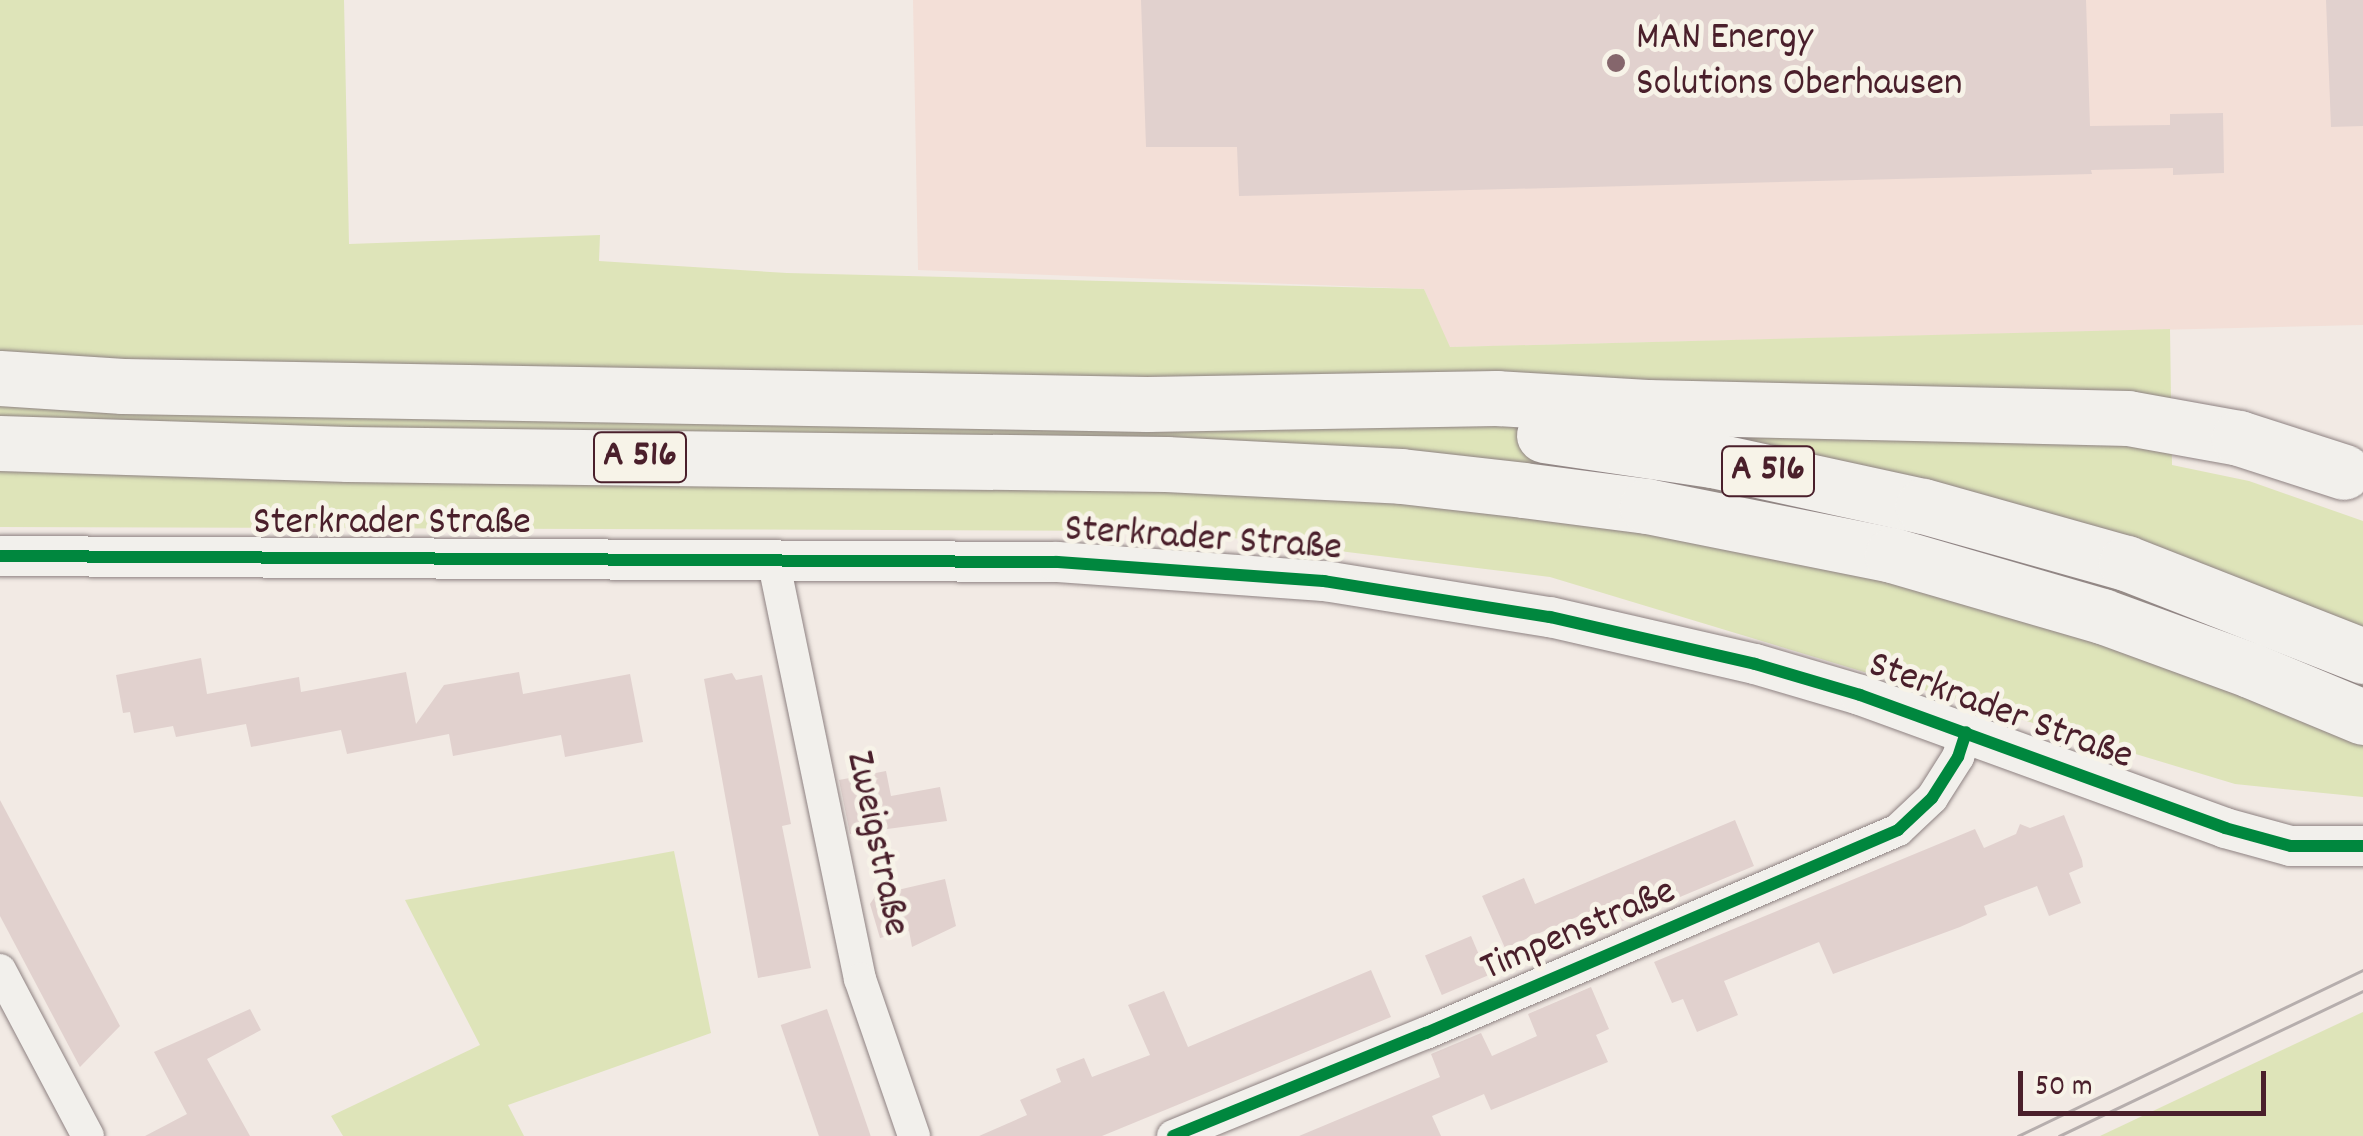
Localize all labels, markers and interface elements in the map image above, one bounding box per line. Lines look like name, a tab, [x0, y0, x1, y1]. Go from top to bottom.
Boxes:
place label: MAN Energy Solutions Oberhausen	[1636, 16, 1963, 110]
marker: MAN Energy Solutions Oberhausen	[1605, 52, 1627, 74]
road number: A 516	[592, 424, 688, 490]
road number: A 516	[1720, 438, 1816, 504]
street label: Sterkrader Straße	[253, 501, 531, 549]
street label: Sterkrader Straße	[1063, 507, 1343, 575]
street label: Sterkrader Straße	[1861, 643, 2139, 783]
street label: Zweigstraße	[832, 747, 918, 941]
street label: Timpenstraße	[1474, 869, 1684, 995]
scale bar	[2023, 1051, 2270, 1113]
text: 50 m	[2035, 1067, 2093, 1110]

